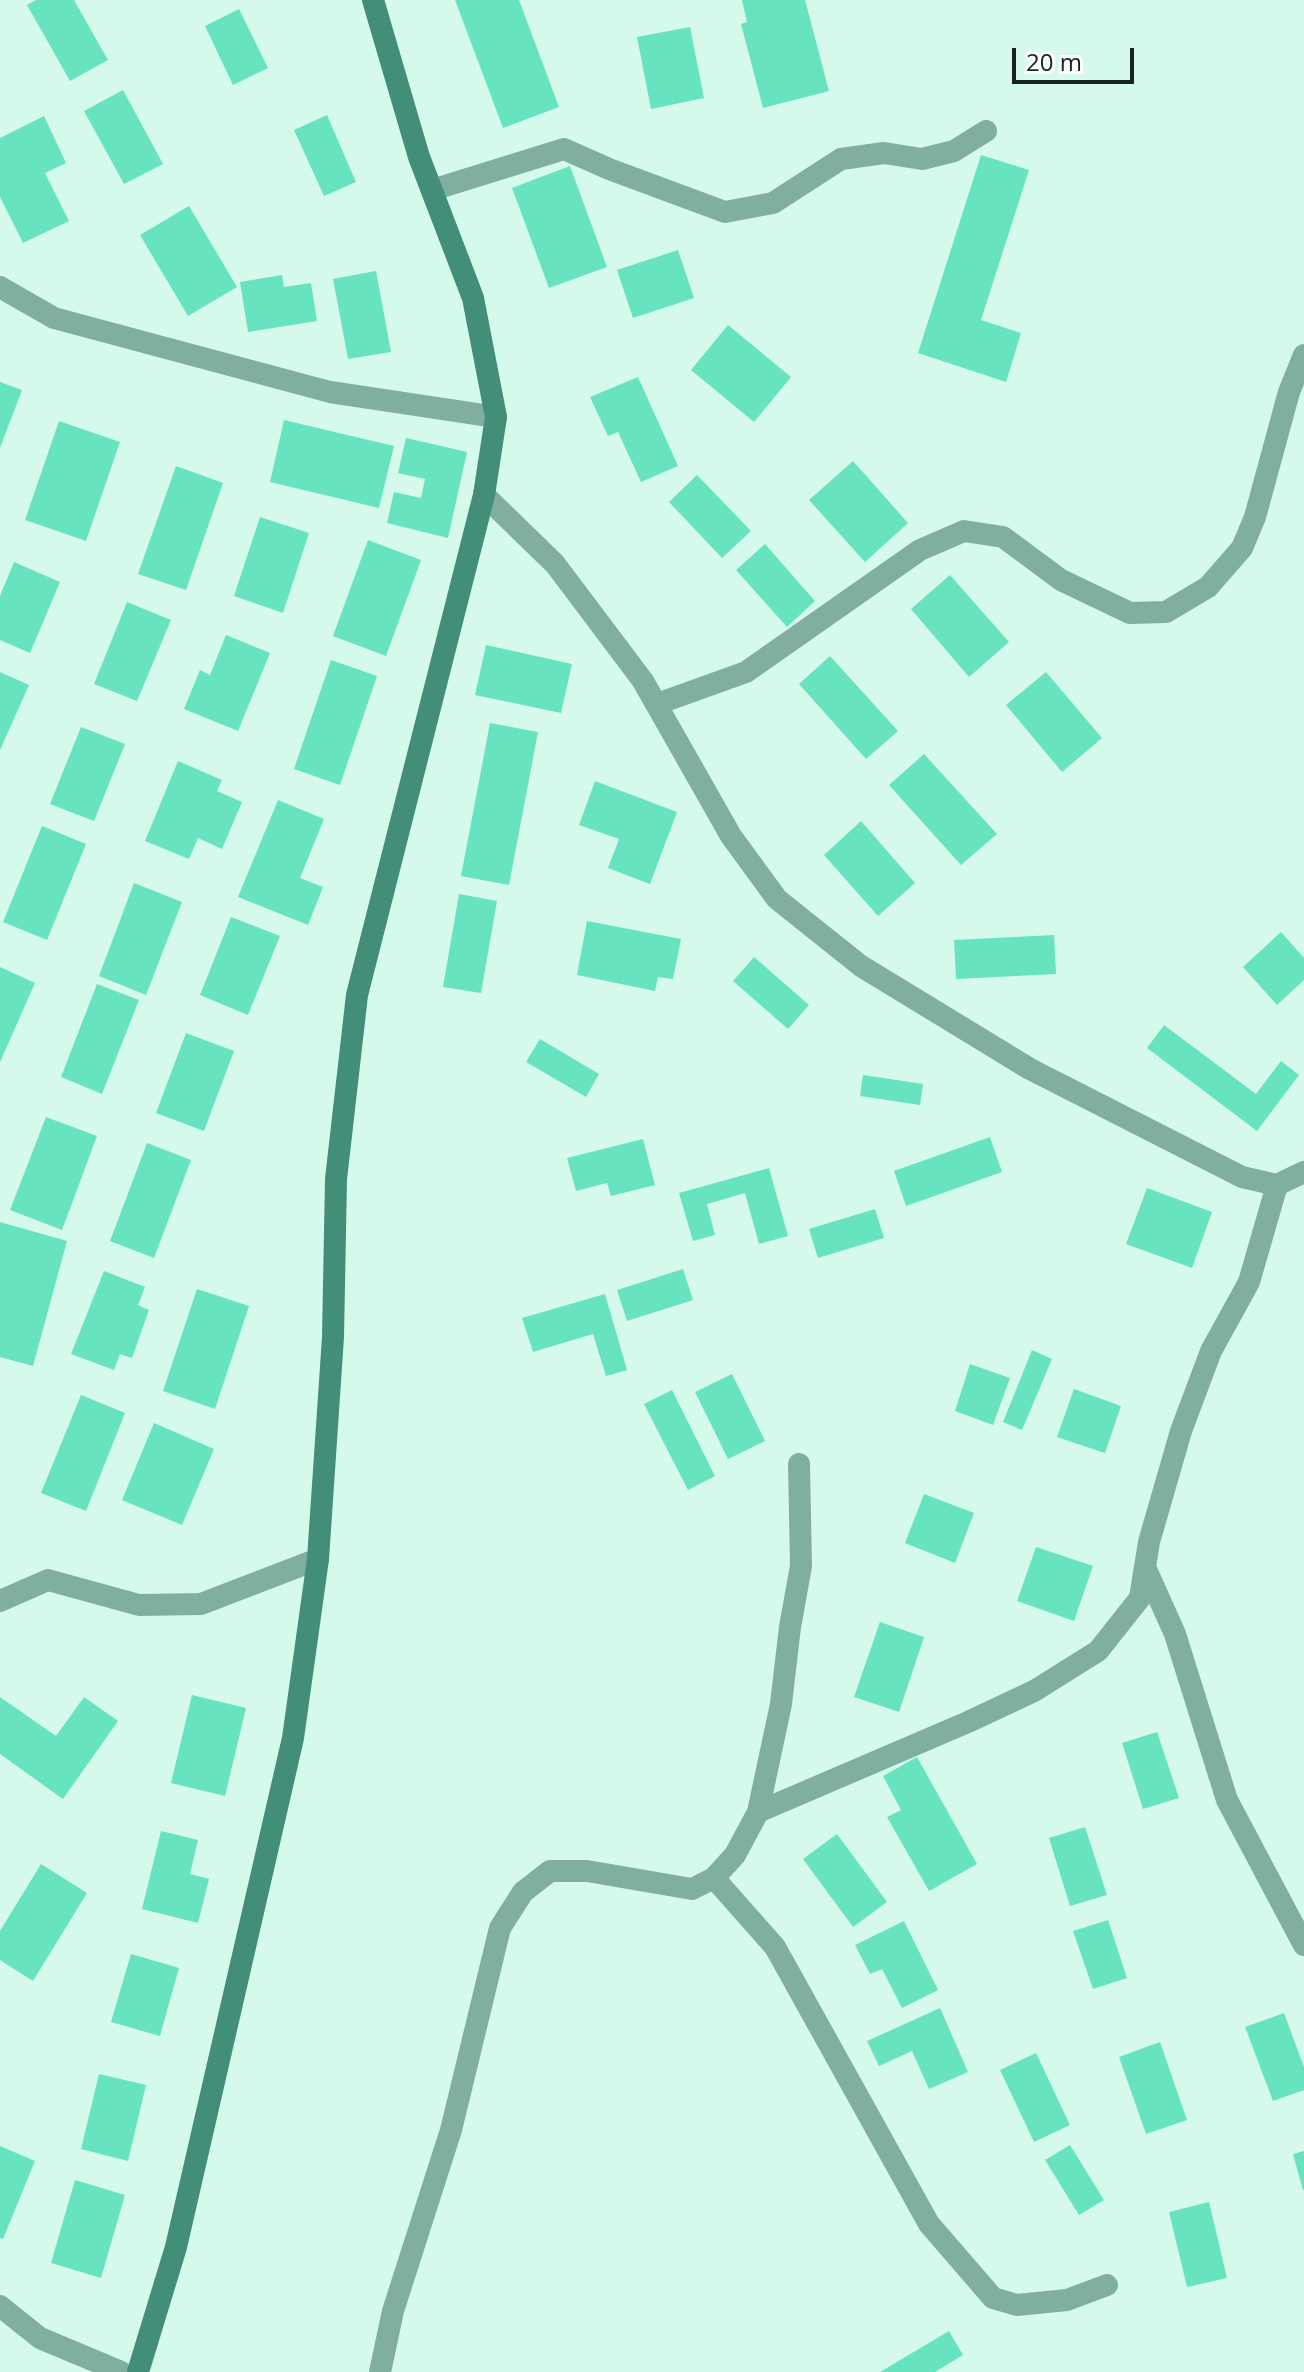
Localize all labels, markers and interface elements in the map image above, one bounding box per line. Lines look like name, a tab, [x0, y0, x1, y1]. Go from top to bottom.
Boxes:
scale bar	[1016, 32, 1138, 82]
text: 20 m	[1026, 45, 1082, 78]

